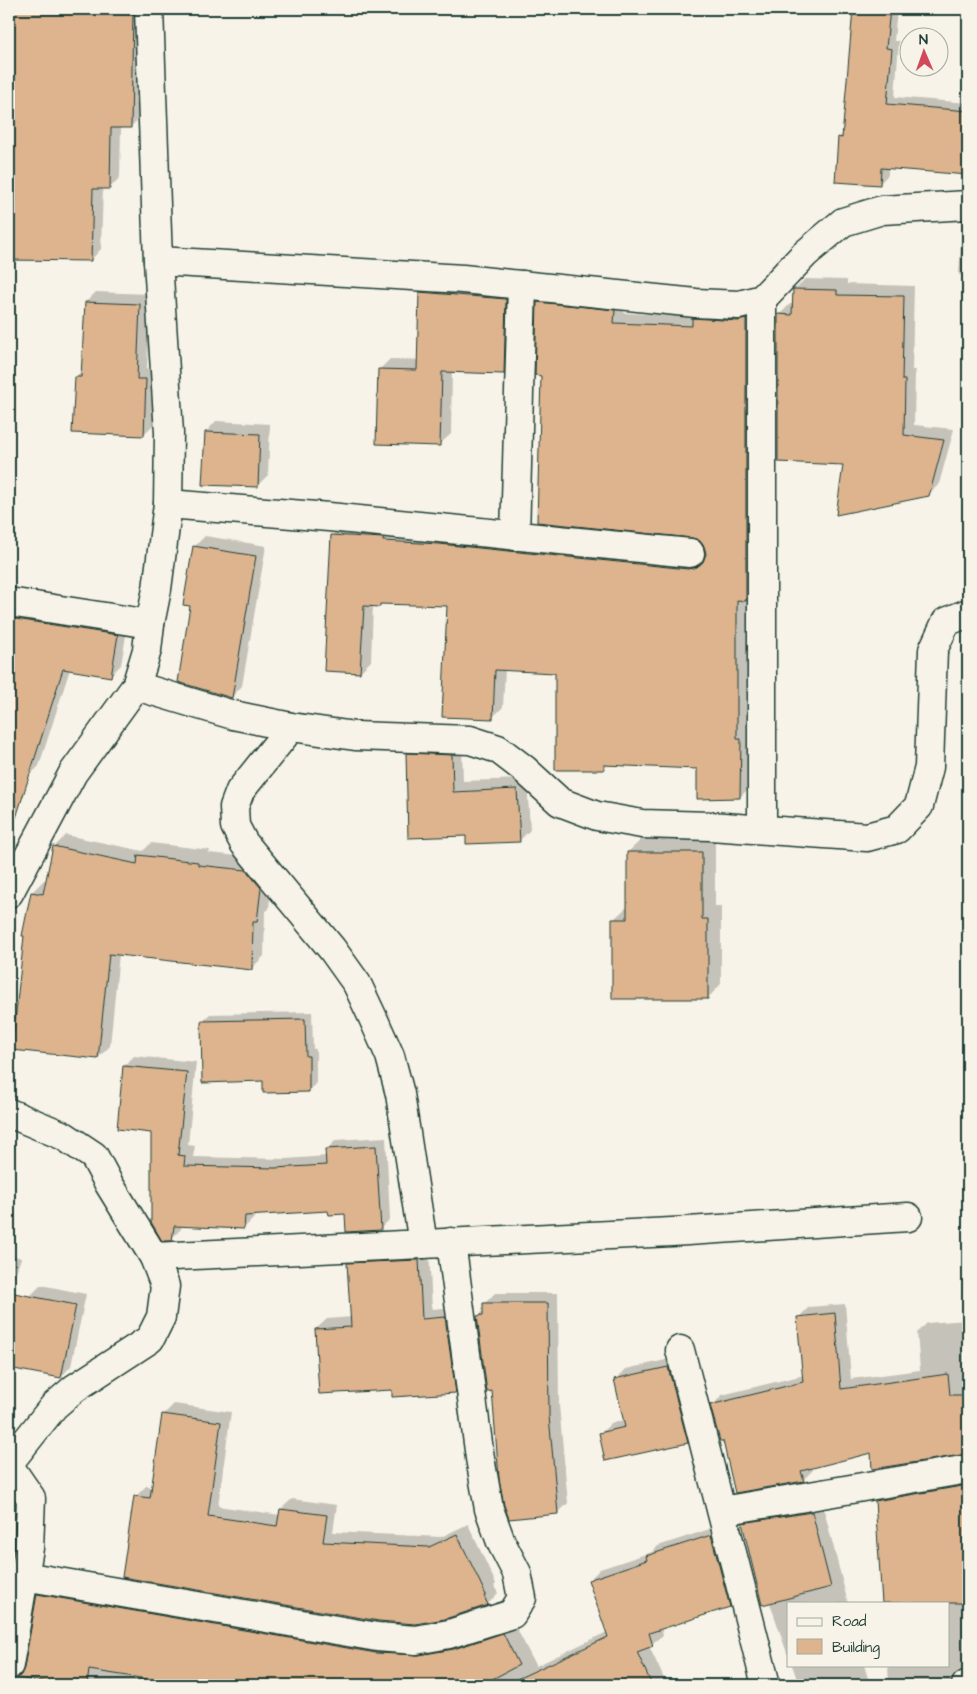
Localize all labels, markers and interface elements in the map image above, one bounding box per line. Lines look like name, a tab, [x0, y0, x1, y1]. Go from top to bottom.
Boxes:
north arrow	[900, 28, 950, 78]
text: N	[919, 30, 929, 50]
legend	[787, 1602, 950, 1666]
text: Road	[832, 1611, 867, 1632]
text: Building	[832, 1637, 880, 1659]

